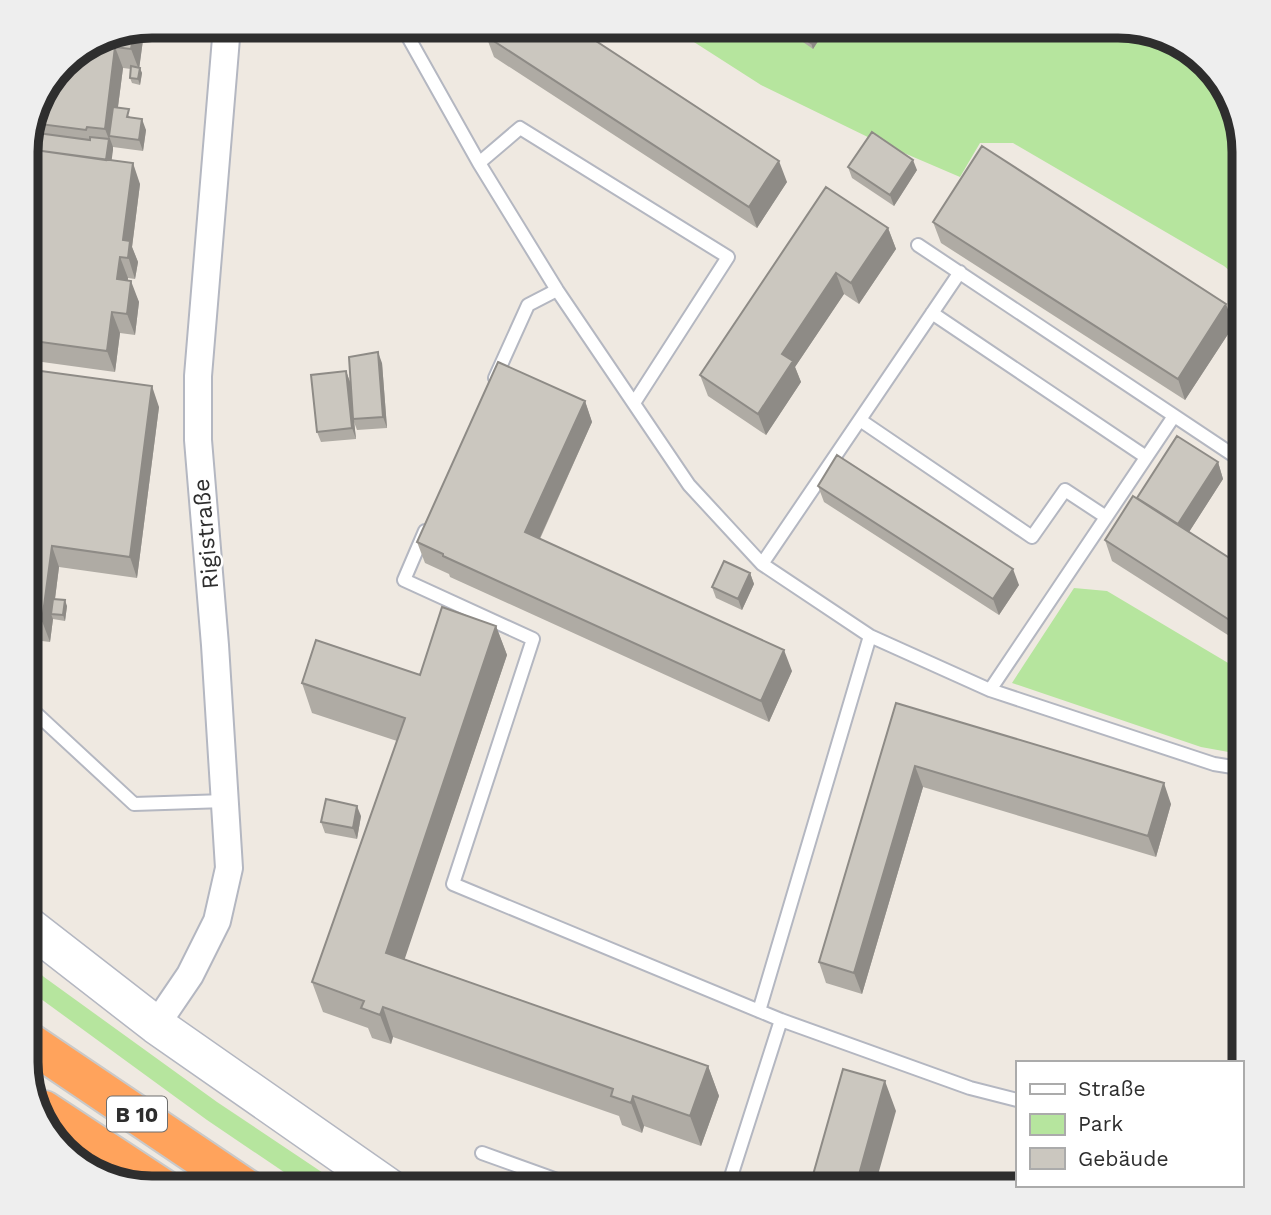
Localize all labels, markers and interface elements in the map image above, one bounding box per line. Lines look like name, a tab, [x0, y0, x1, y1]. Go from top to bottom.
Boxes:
street label: Rigistraße	[188, 478, 224, 590]
legend	[1016, 1061, 1243, 1187]
text: Straße	[1078, 1076, 1146, 1101]
road number: B 10	[107, 1096, 167, 1132]
text: Park	[1078, 1111, 1123, 1136]
text: Gebäude	[1078, 1146, 1169, 1171]

